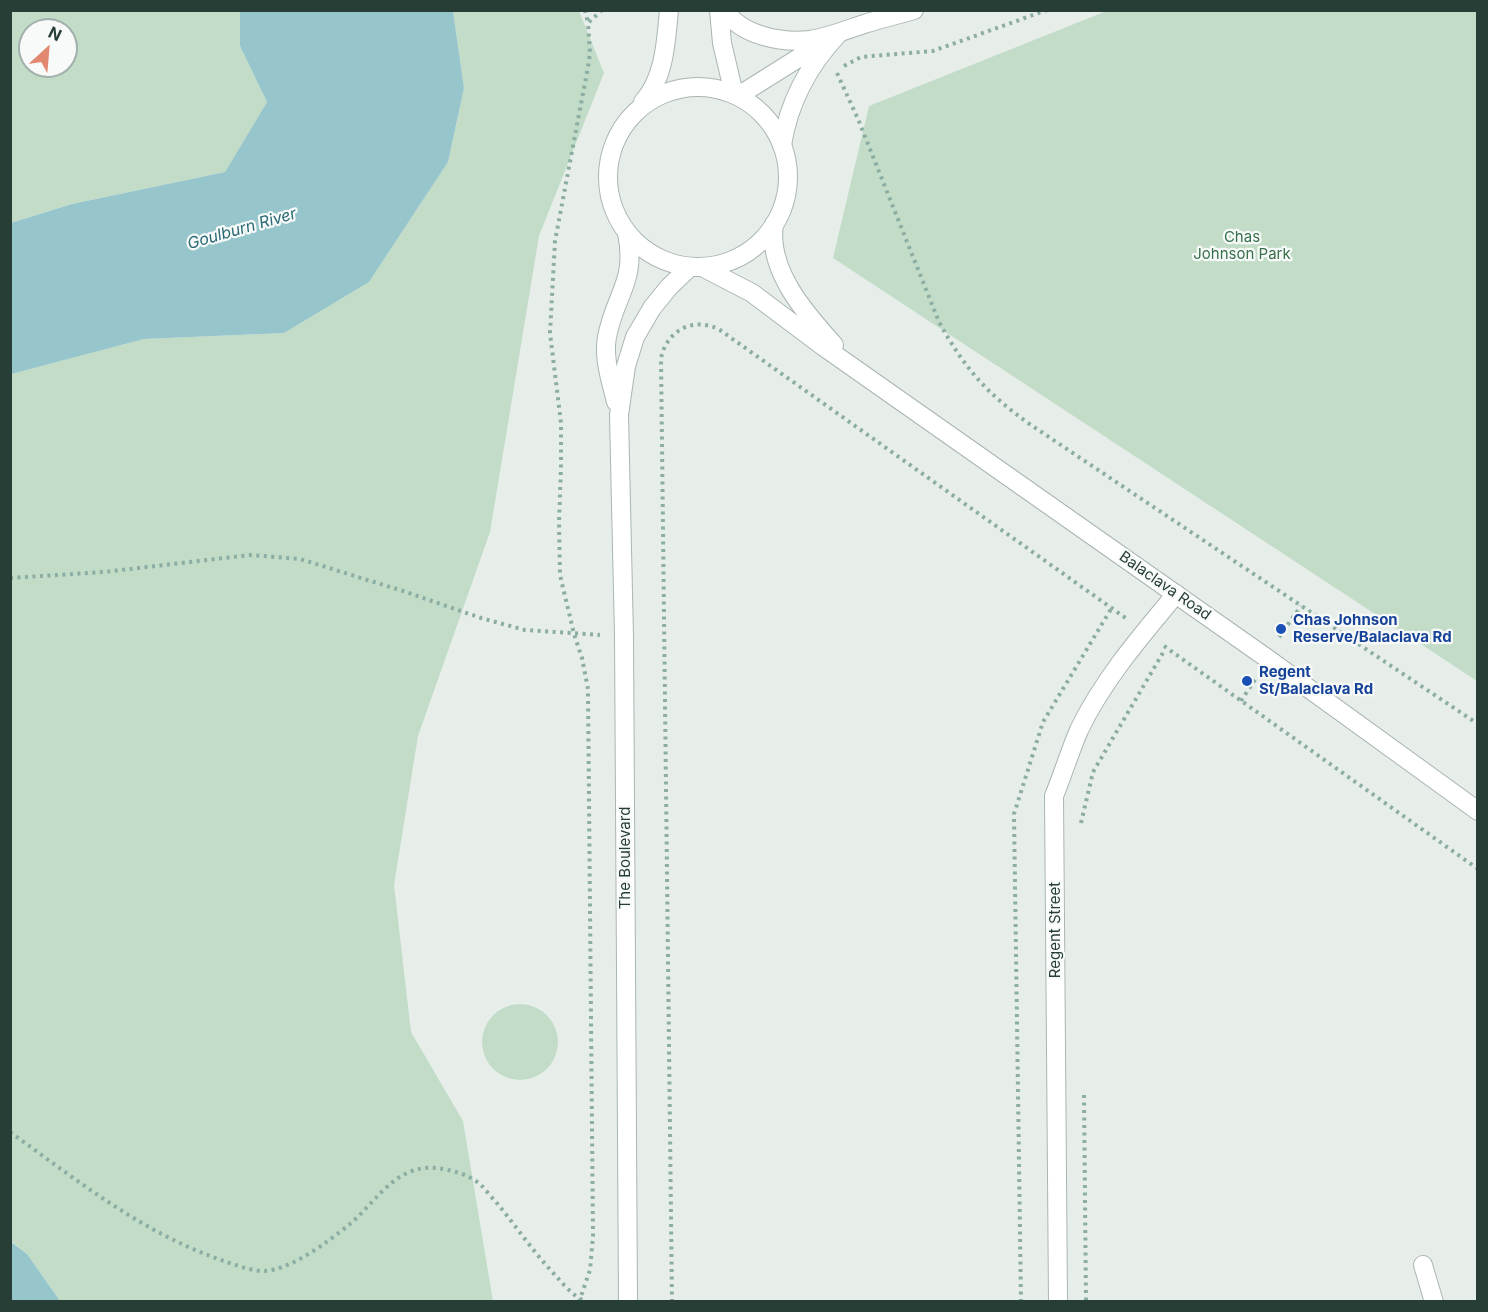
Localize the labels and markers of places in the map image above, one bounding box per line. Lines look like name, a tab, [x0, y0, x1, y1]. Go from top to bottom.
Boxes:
place label: Chas Johnson Reserve/Balaclava Rd	[1293, 611, 1452, 646]
marker: Chas Johnson Reserve/Balaclava Rd	[1274, 622, 1288, 636]
place label: Regent St/Balaclava Rd	[1259, 663, 1373, 698]
marker: Regent St/Balaclava Rd	[1240, 674, 1254, 688]

